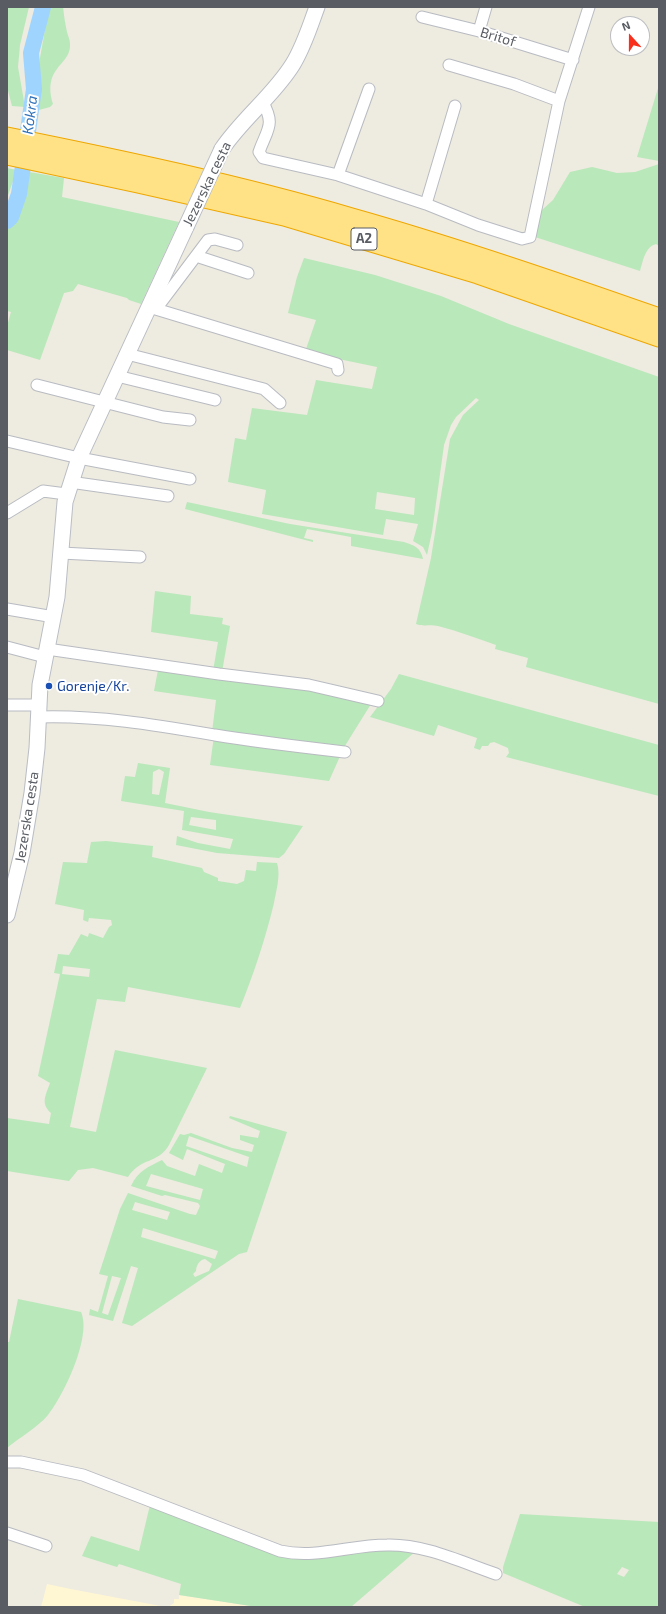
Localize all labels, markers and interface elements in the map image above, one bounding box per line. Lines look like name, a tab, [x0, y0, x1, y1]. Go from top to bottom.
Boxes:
north arrow	[610, 16, 650, 56]
text: N	[620, 18, 632, 33]
street label: Britof	[478, 24, 518, 50]
water label: Kokra	[19, 94, 41, 136]
street label: Jezerska cesta	[179, 139, 235, 229]
road number: A2	[351, 228, 377, 250]
place label: Gorenje/Kr.	[57, 678, 129, 694]
marker: Gorenje/Kr.	[44, 681, 54, 691]
street label: Jezerska cesta	[12, 770, 42, 864]

